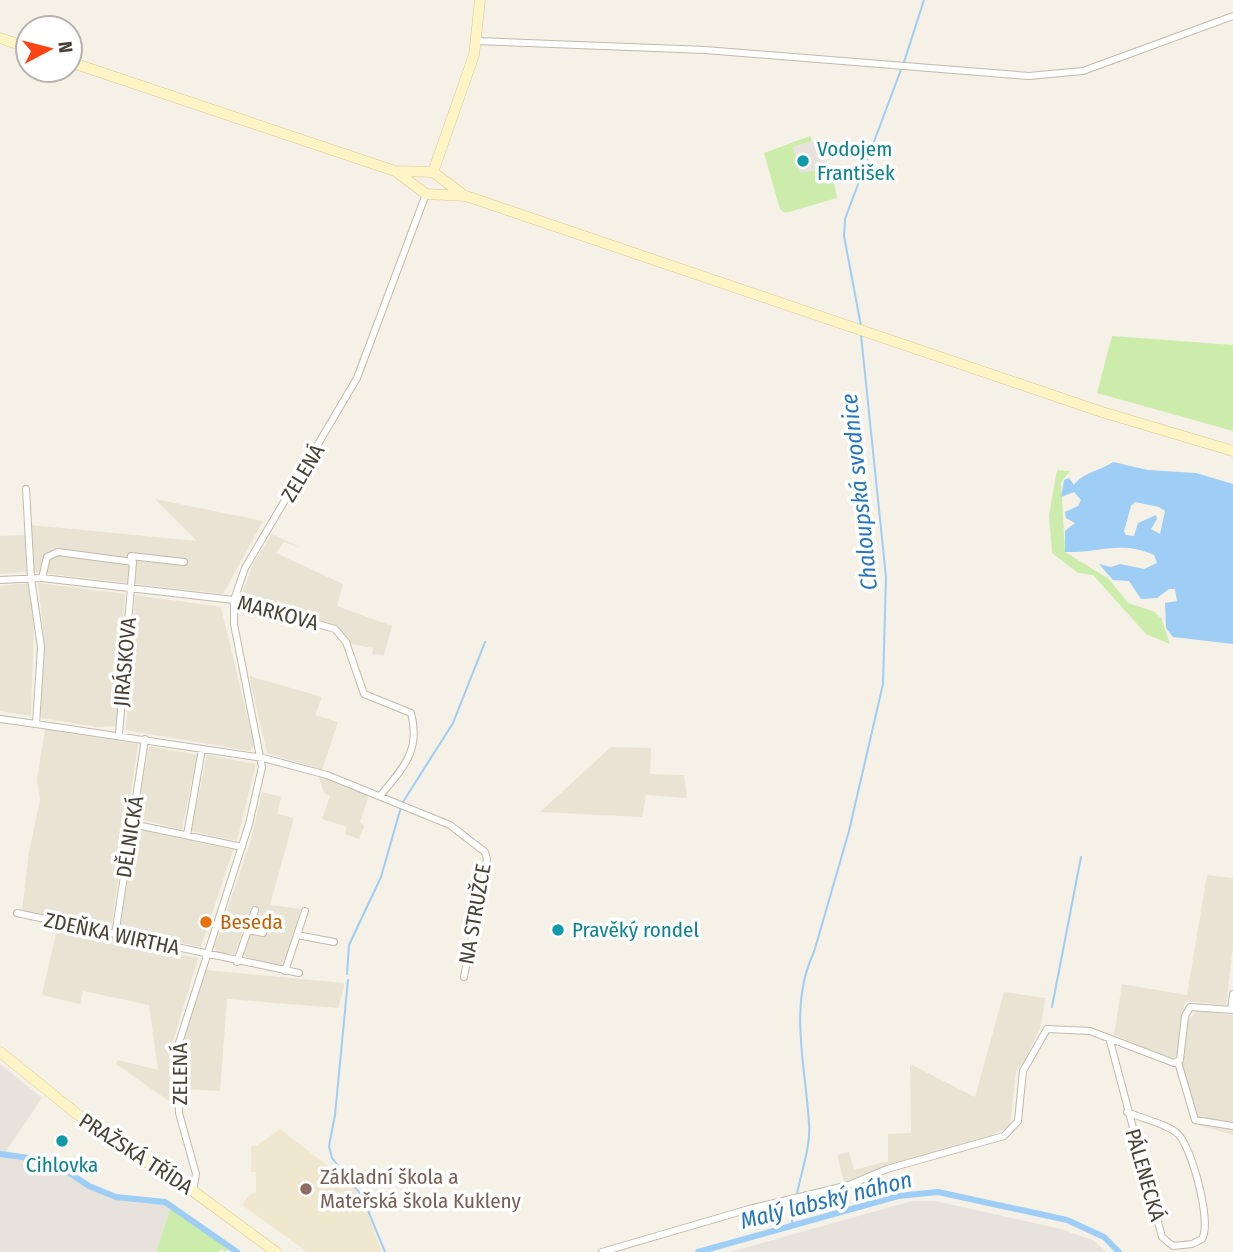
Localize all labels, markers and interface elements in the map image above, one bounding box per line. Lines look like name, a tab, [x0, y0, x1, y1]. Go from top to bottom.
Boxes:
north arrow	[14, 14, 84, 84]
text: N	[53, 40, 77, 54]
place label: Vodojem František	[817, 136, 895, 186]
marker: Vodojem František	[795, 153, 811, 169]
water label: Chaloupská svodnice	[835, 392, 883, 592]
street label: ZELENÁ	[276, 439, 330, 507]
street label: MARKOVA	[235, 590, 321, 636]
street label: JIRÁSKOVA	[108, 616, 142, 708]
street label: DĚLNICKÁ	[111, 794, 149, 880]
street label: NA STRUŽCE	[453, 861, 497, 966]
street label: ZDEŇKA WIRTHA	[42, 907, 182, 961]
place label: Beseda	[220, 909, 283, 935]
marker: Beseda	[198, 914, 214, 930]
place label: Pravěký rondel	[572, 917, 699, 943]
marker: Pravěký rondel	[550, 922, 566, 938]
street label: ZELENÁ	[167, 1043, 193, 1105]
street label: PRAŽSKÁ TŘÍDA	[74, 1108, 198, 1200]
street label: PÁLENECKÁ	[1119, 1126, 1171, 1224]
marker: Cihlovka	[54, 1133, 70, 1149]
place label: Cihlovka	[26, 1152, 98, 1178]
place label: Základní škola a Mateřská škola Kukleny	[320, 1164, 522, 1214]
water label: Malý labský náhon	[737, 1165, 915, 1235]
marker: Základní škola a Mateřská škola Kukleny	[298, 1181, 314, 1197]

